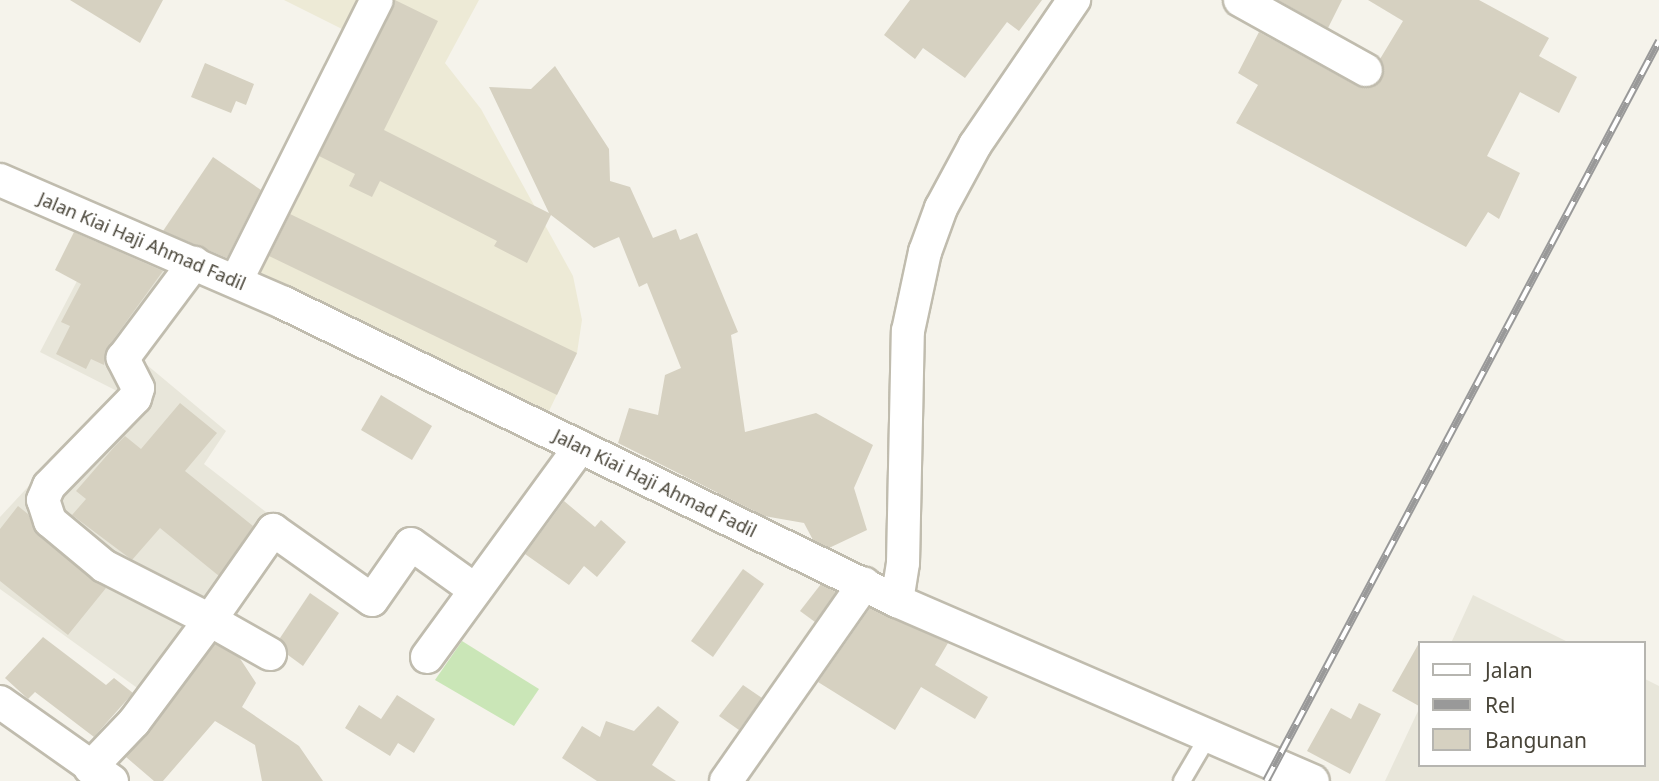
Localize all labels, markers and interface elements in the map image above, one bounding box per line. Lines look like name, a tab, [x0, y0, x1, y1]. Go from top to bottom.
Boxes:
street label: Jalan Kiai Haji Ahmad Fadil	[35, 187, 249, 295]
street label: Jalan Kiai Haji Ahmad Fadil	[550, 424, 760, 542]
legend	[1418, 641, 1645, 767]
text: Jalan	[1485, 656, 1533, 684]
text: Rel	[1485, 691, 1515, 719]
text: Bangunan	[1485, 726, 1587, 754]

